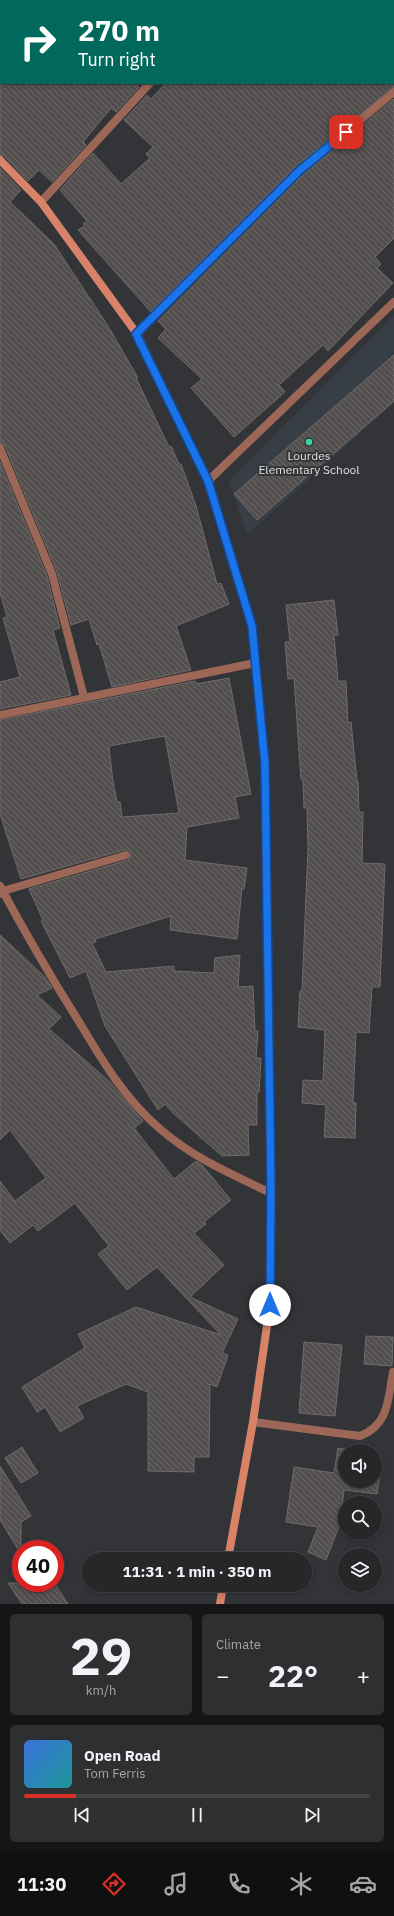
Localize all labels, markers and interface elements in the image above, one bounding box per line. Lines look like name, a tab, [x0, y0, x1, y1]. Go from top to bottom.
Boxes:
text: 270 m	[78, 12, 160, 49]
icon: right	[12, 16, 64, 68]
text: Turn right	[78, 48, 156, 71]
pin	[329, 115, 363, 149]
icon: arrive	[335, 121, 357, 143]
marker: Lourdes Elementary School	[304, 437, 314, 447]
place label: Lourdes Elementary School	[258, 448, 360, 477]
position arrow	[249, 1284, 291, 1326]
map controls	[338, 1444, 382, 1592]
button: sound	[338, 1444, 382, 1488]
button: search	[338, 1496, 382, 1540]
speed limit sign: 40	[12, 1540, 64, 1592]
button: layers	[338, 1548, 382, 1592]
text: 11:31 · 1 min · 350 m	[123, 1562, 271, 1581]
text: 29	[70, 1622, 132, 1689]
text: Climate	[216, 1636, 261, 1653]
text: 22°	[268, 1656, 318, 1695]
text: −	[216, 1661, 229, 1690]
text: +	[357, 1661, 370, 1690]
text: km/h	[86, 1682, 116, 1699]
text: Open Road	[84, 1746, 161, 1765]
text: Tom Ferris	[84, 1765, 146, 1782]
icon: previous	[71, 1804, 93, 1826]
icon: pause	[186, 1804, 208, 1826]
icon: next	[301, 1804, 323, 1826]
icon: directions	[100, 1870, 128, 1898]
icon: music	[162, 1870, 190, 1898]
icon: phone	[225, 1870, 253, 1898]
icon: climate	[287, 1870, 315, 1898]
icon: car	[349, 1870, 377, 1898]
text: 11:30	[17, 1873, 66, 1896]

